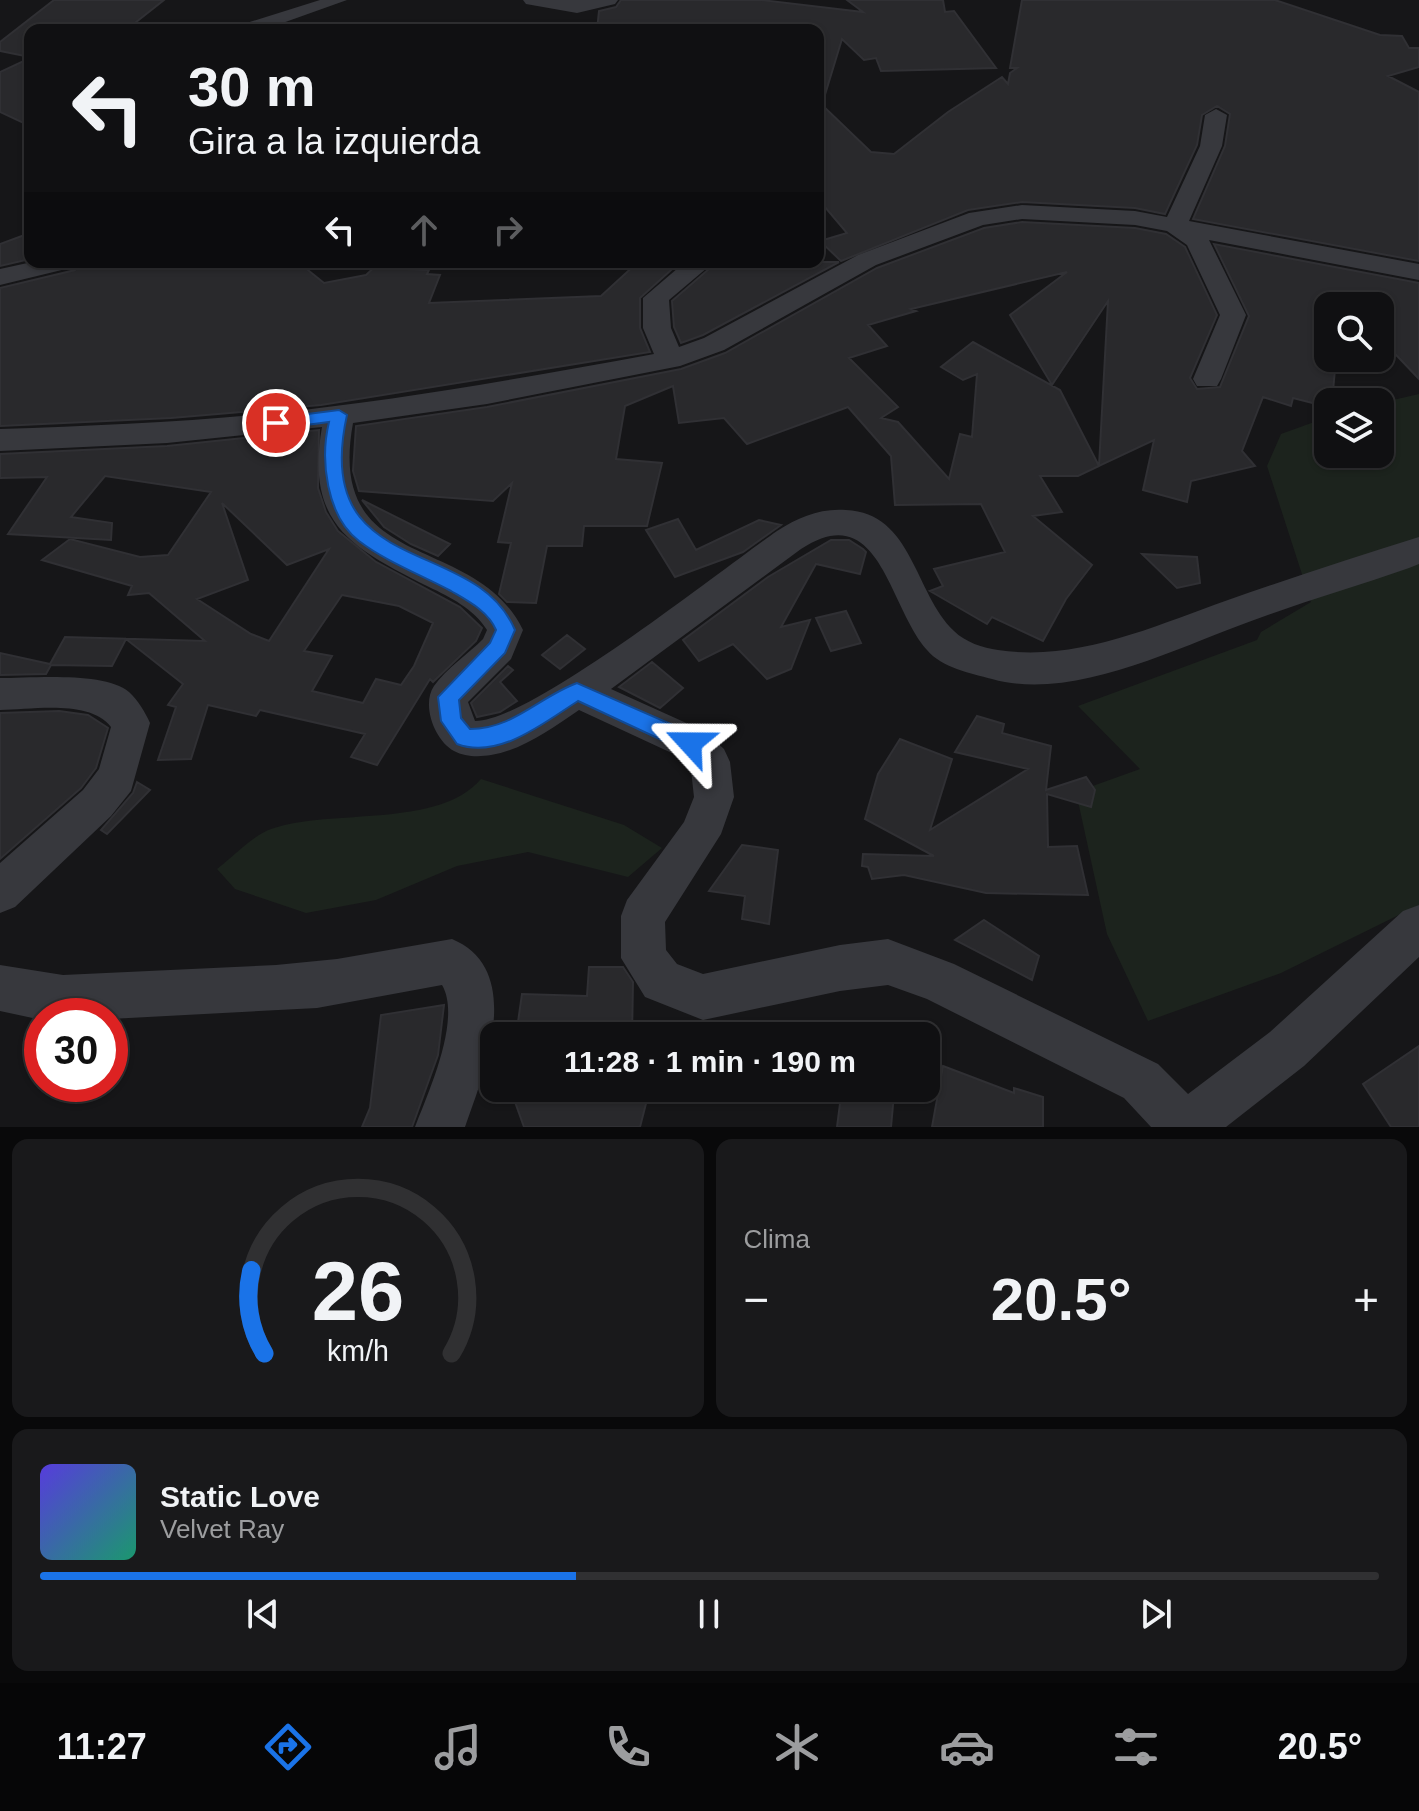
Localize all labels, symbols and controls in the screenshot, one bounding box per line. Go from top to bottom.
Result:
text: 30 m [188,55,316,118]
icon: left [56,56,160,160]
text: Gira a la izquierda [188,121,480,162]
icon: left [318,208,362,252]
icon: ahead [402,208,446,252]
icon: right [486,208,530,252]
map controls [1314,292,1394,468]
button: search [1314,292,1394,372]
button: layers [1314,388,1394,468]
pin [242,389,310,457]
icon: arrive [254,401,298,445]
position arrow [648,701,732,785]
speed limit sign: 30 [24,998,128,1102]
text: 11:28 · 1 min · 190 m [564,1045,856,1078]
text: Clima [744,1224,810,1254]
text: 26 [311,1245,404,1338]
text: 20.5° [991,1266,1132,1333]
text: − [744,1275,769,1324]
text: + [1353,1275,1379,1324]
text: km/h [327,1335,389,1367]
text: Static Love [160,1480,320,1513]
text: Velvet Ray [160,1514,284,1544]
icon: previous [241,1592,285,1636]
icon: pause [687,1592,731,1636]
icon: next [1134,1592,1178,1636]
icon: directions [260,1719,316,1775]
icon: music [430,1719,486,1775]
icon: phone [600,1719,656,1775]
icon: climate [769,1719,825,1775]
icon: car [939,1719,995,1775]
icon: filters [1108,1719,1164,1775]
text: 11:27 [57,1726,147,1767]
text: 20.5° [1278,1726,1362,1767]

